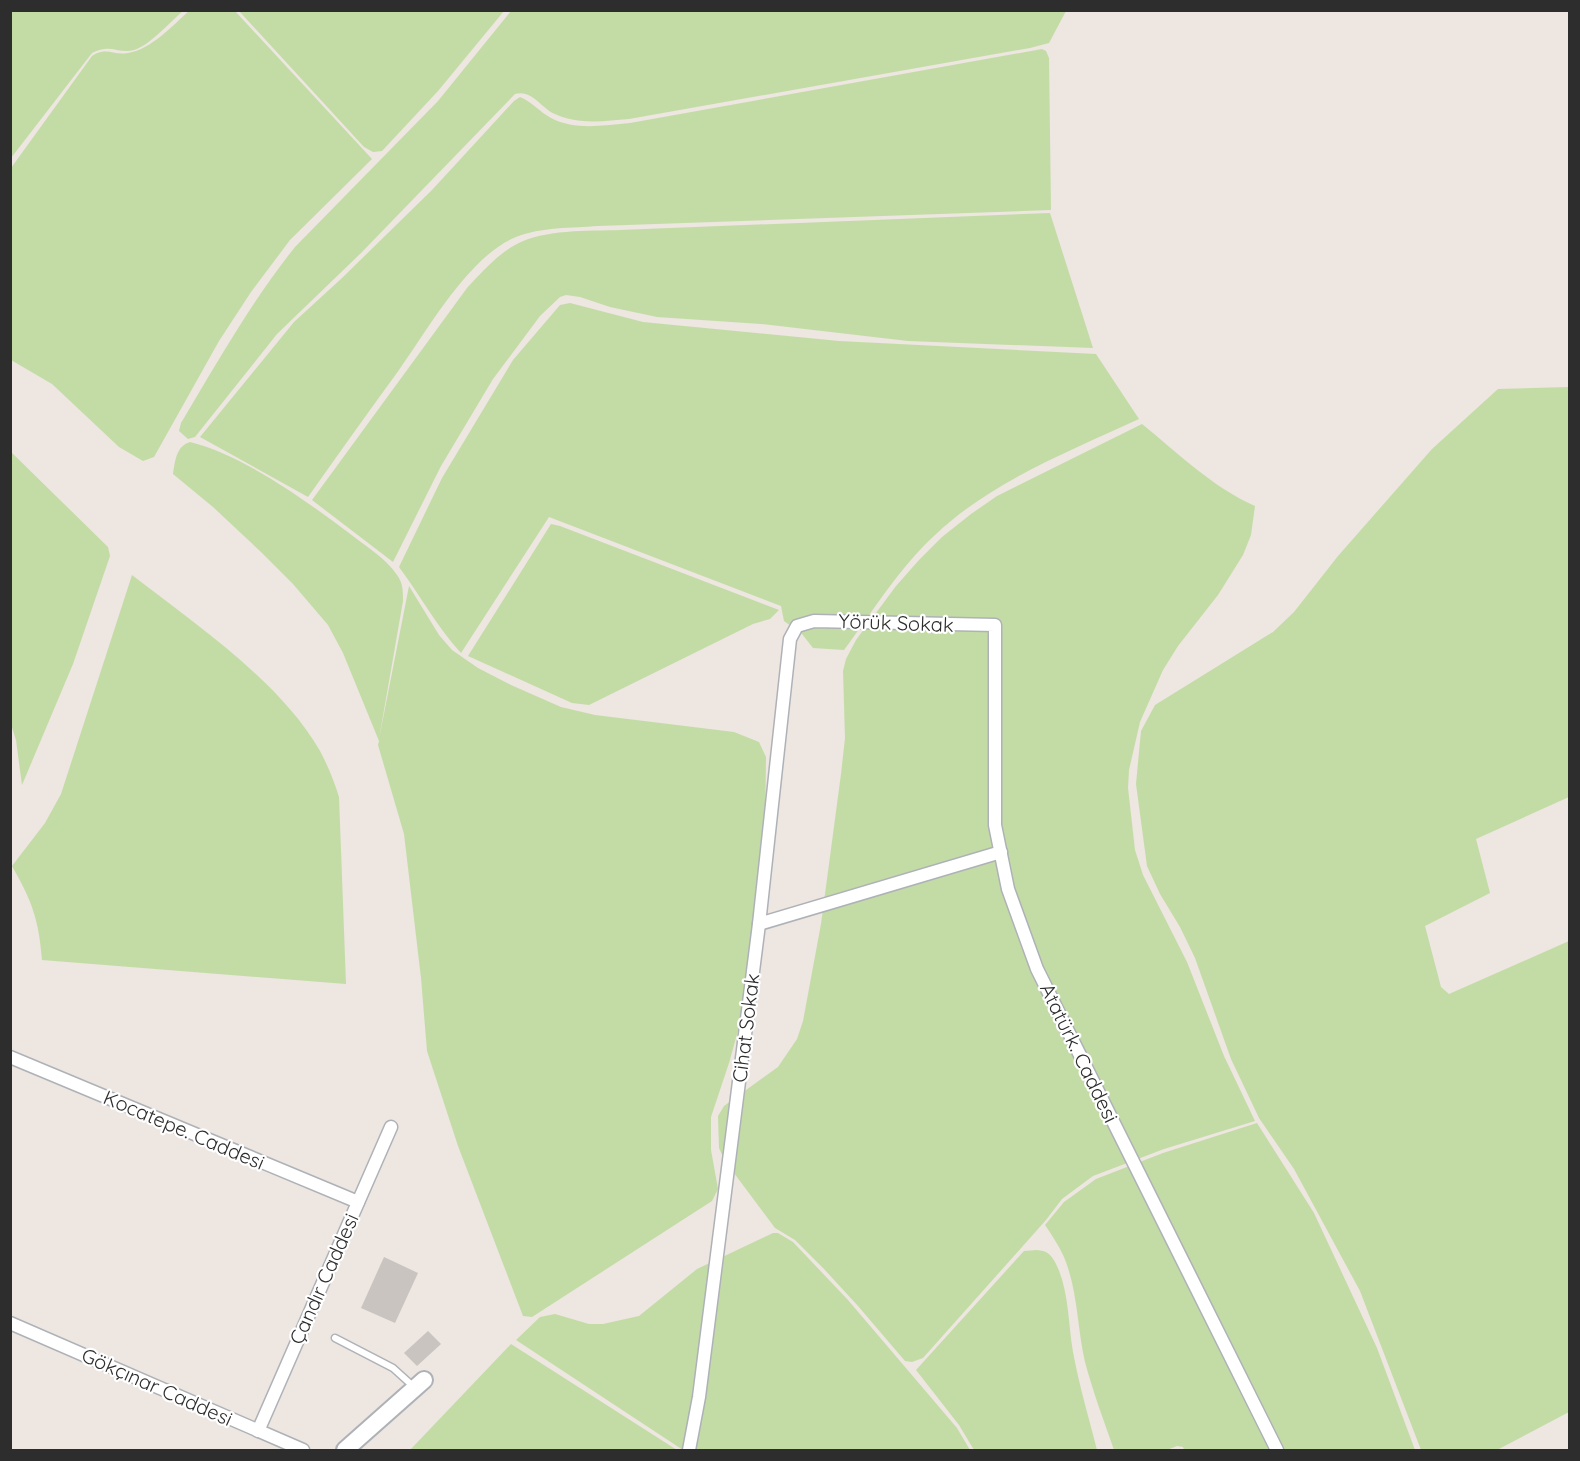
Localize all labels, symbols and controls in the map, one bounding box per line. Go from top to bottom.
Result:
street label: Yörük Sokak [838,608,954,637]
street label: Cihat Sokak [726,972,765,1084]
street label: Atatürk. Caddesi [1035,979,1124,1126]
street label: Kocatepe. Caddesi [100,1084,268,1175]
street label: Çandır Caddesi [284,1209,364,1348]
street label: Gökçınar Caddesi [78,1342,237,1431]

